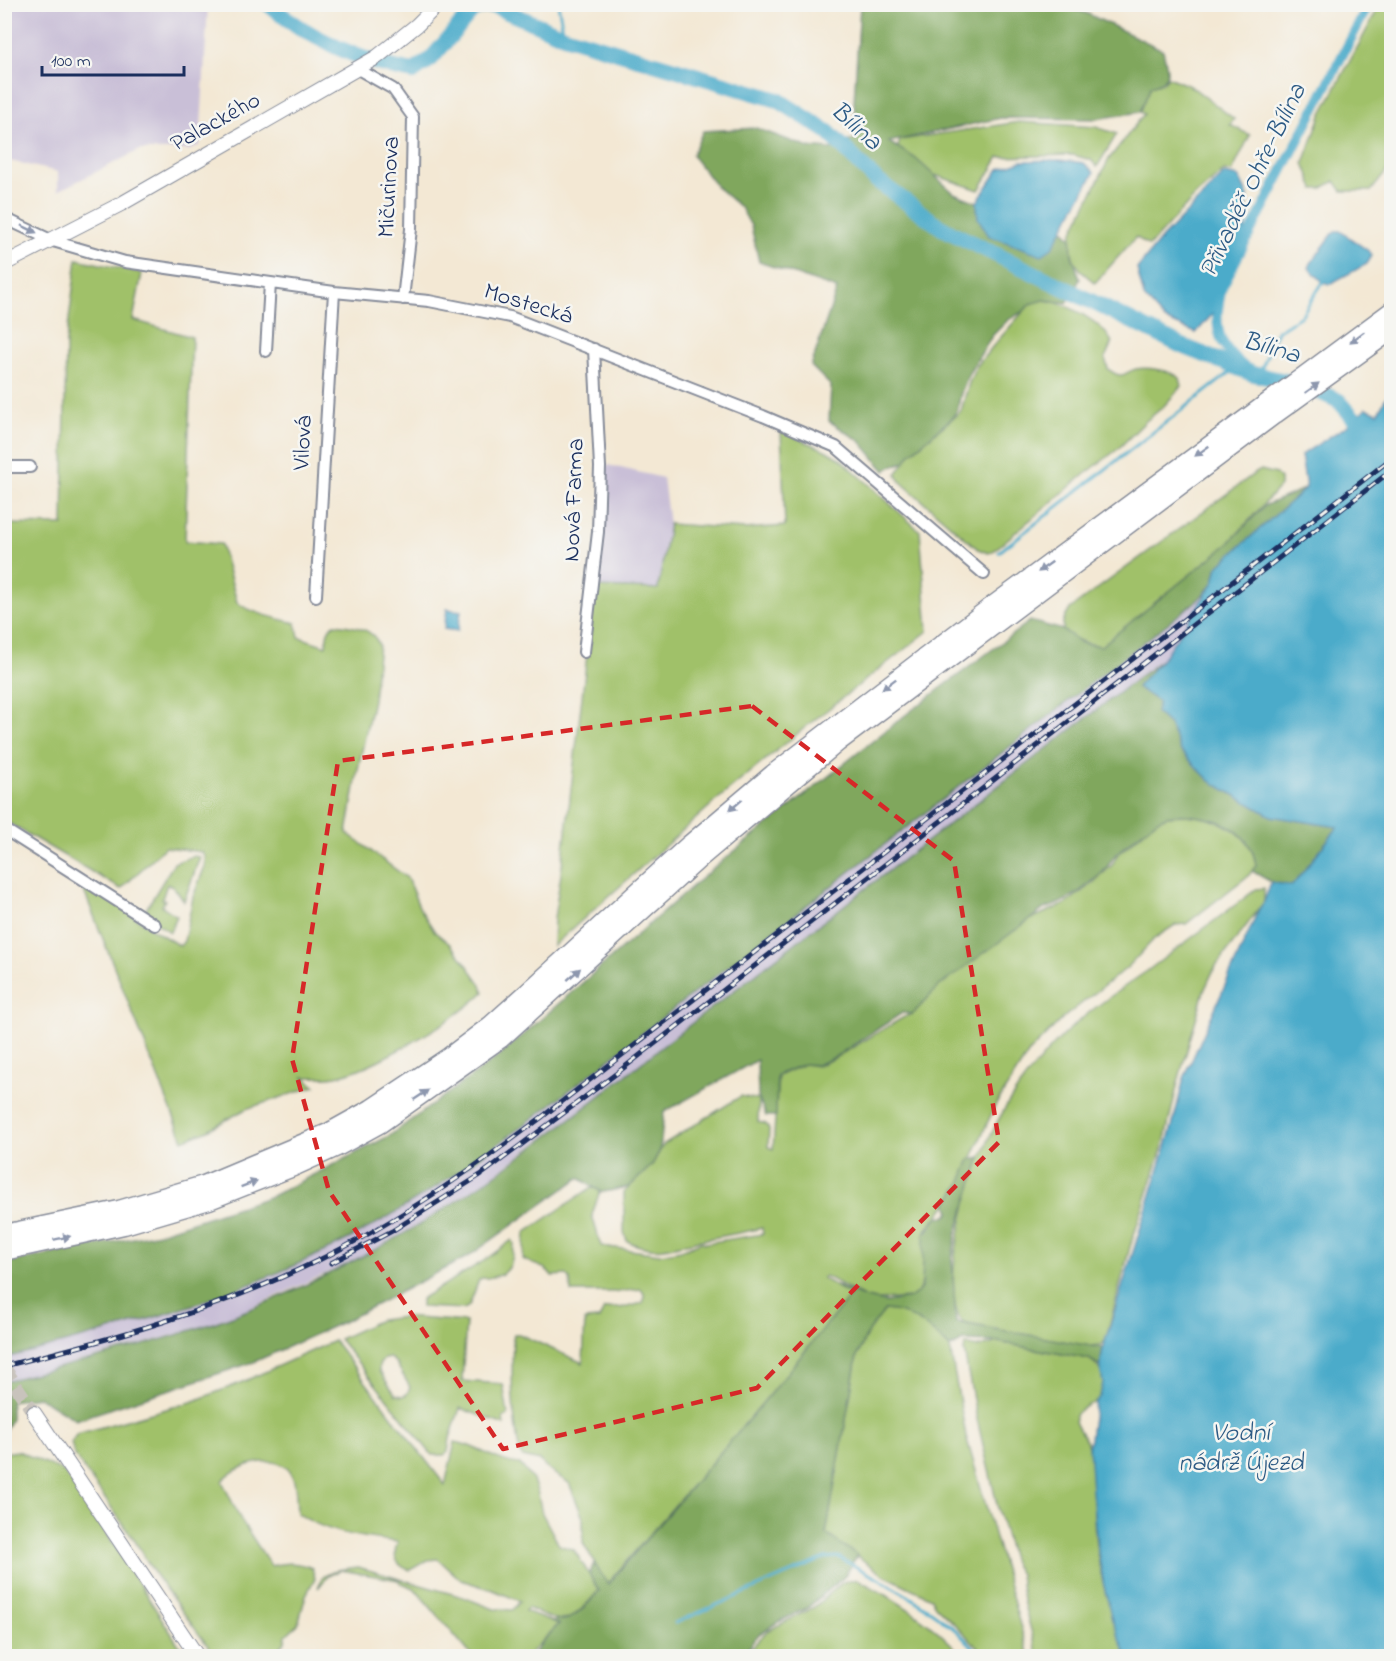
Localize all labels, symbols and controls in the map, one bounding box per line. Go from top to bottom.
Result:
scale bar [42,39,184,77]
text: 100 m [51,49,91,75]
water label: Přivaděč Ohře-Bílina [1191,77,1318,284]
street label: Palackého [165,84,267,162]
water label: Bílina [821,93,890,161]
street label: Mičurinova [370,135,410,239]
one-way arrow [20,224,37,234]
street label: Mostecká [479,275,577,335]
water label: Bílina [1238,323,1305,376]
one-way arrow [1350,330,1365,342]
one-way arrow [1304,382,1320,394]
street label: Vilová [285,415,323,472]
street label: Nová Farma [555,438,595,562]
one-way arrow [1194,445,1210,457]
one-way arrow [1037,560,1052,572]
one-way arrow [881,677,897,690]
one-way arrow [729,798,744,811]
one-way arrow [566,967,581,981]
one-way arrow [413,1089,429,1101]
one-way arrow [240,1179,258,1189]
one-way arrow [52,1233,71,1243]
water label: Vodní nádrž Újezd [1179,1415,1305,1483]

